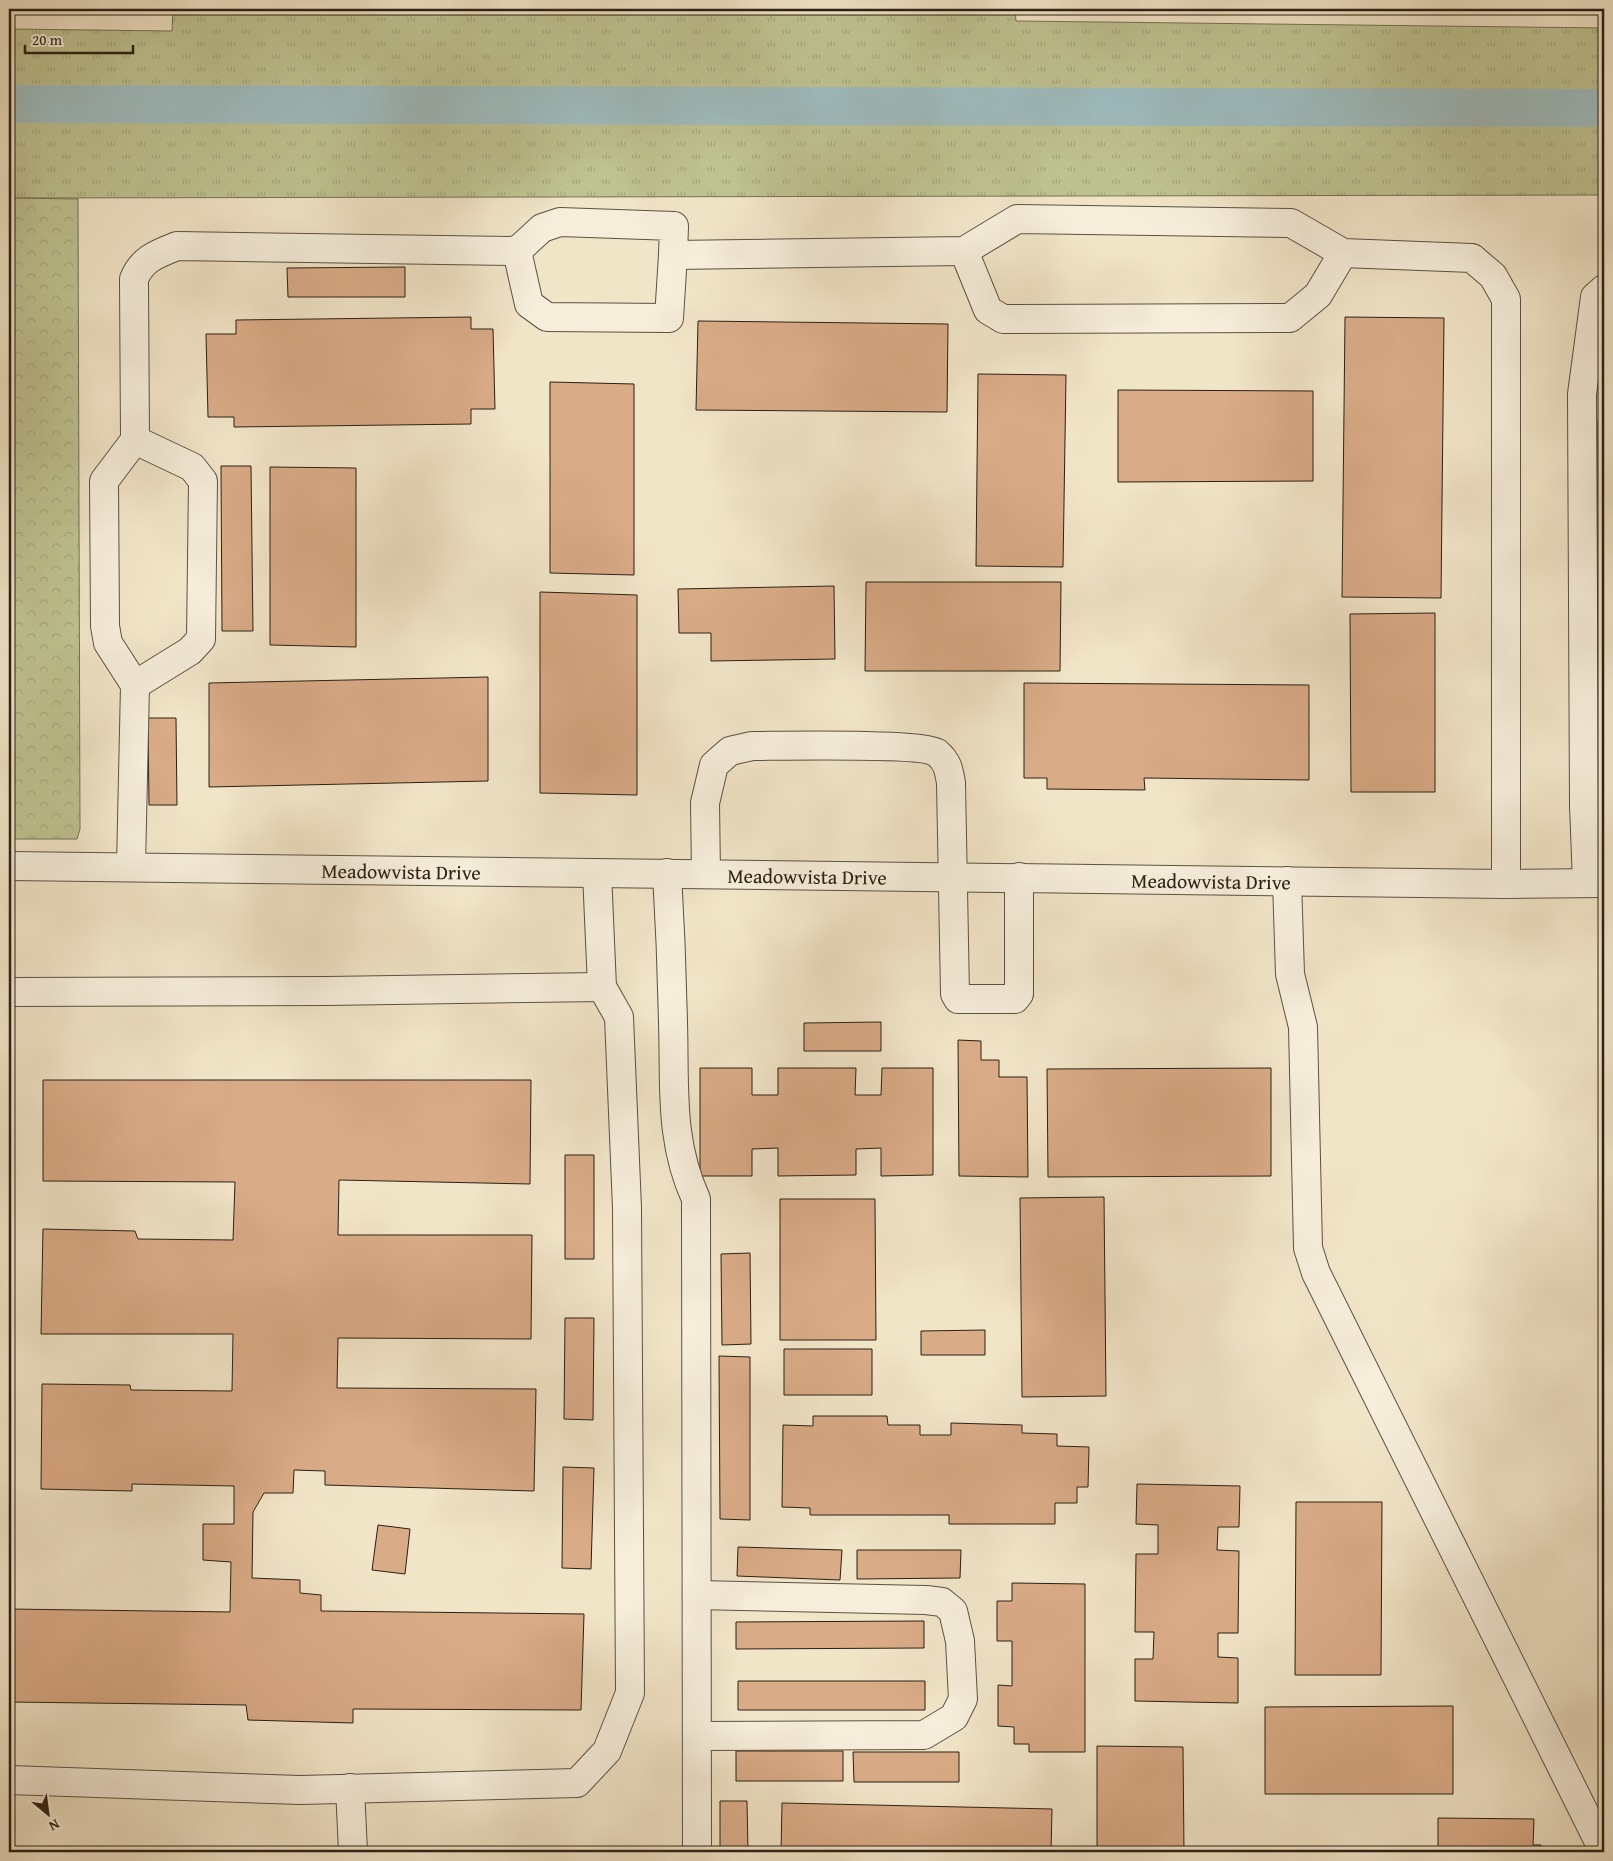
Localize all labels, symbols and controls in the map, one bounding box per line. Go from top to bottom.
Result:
scale bar [25,22,132,54]
text: 20 m [32,29,63,50]
street label: Meadowvista Drive [321,855,481,886]
street label: Meadowvista Drive [727,860,887,891]
street label: Meadowvista Drive [1131,865,1291,896]
north arrow [22,1788,72,1838]
text: N [45,1814,63,1837]

